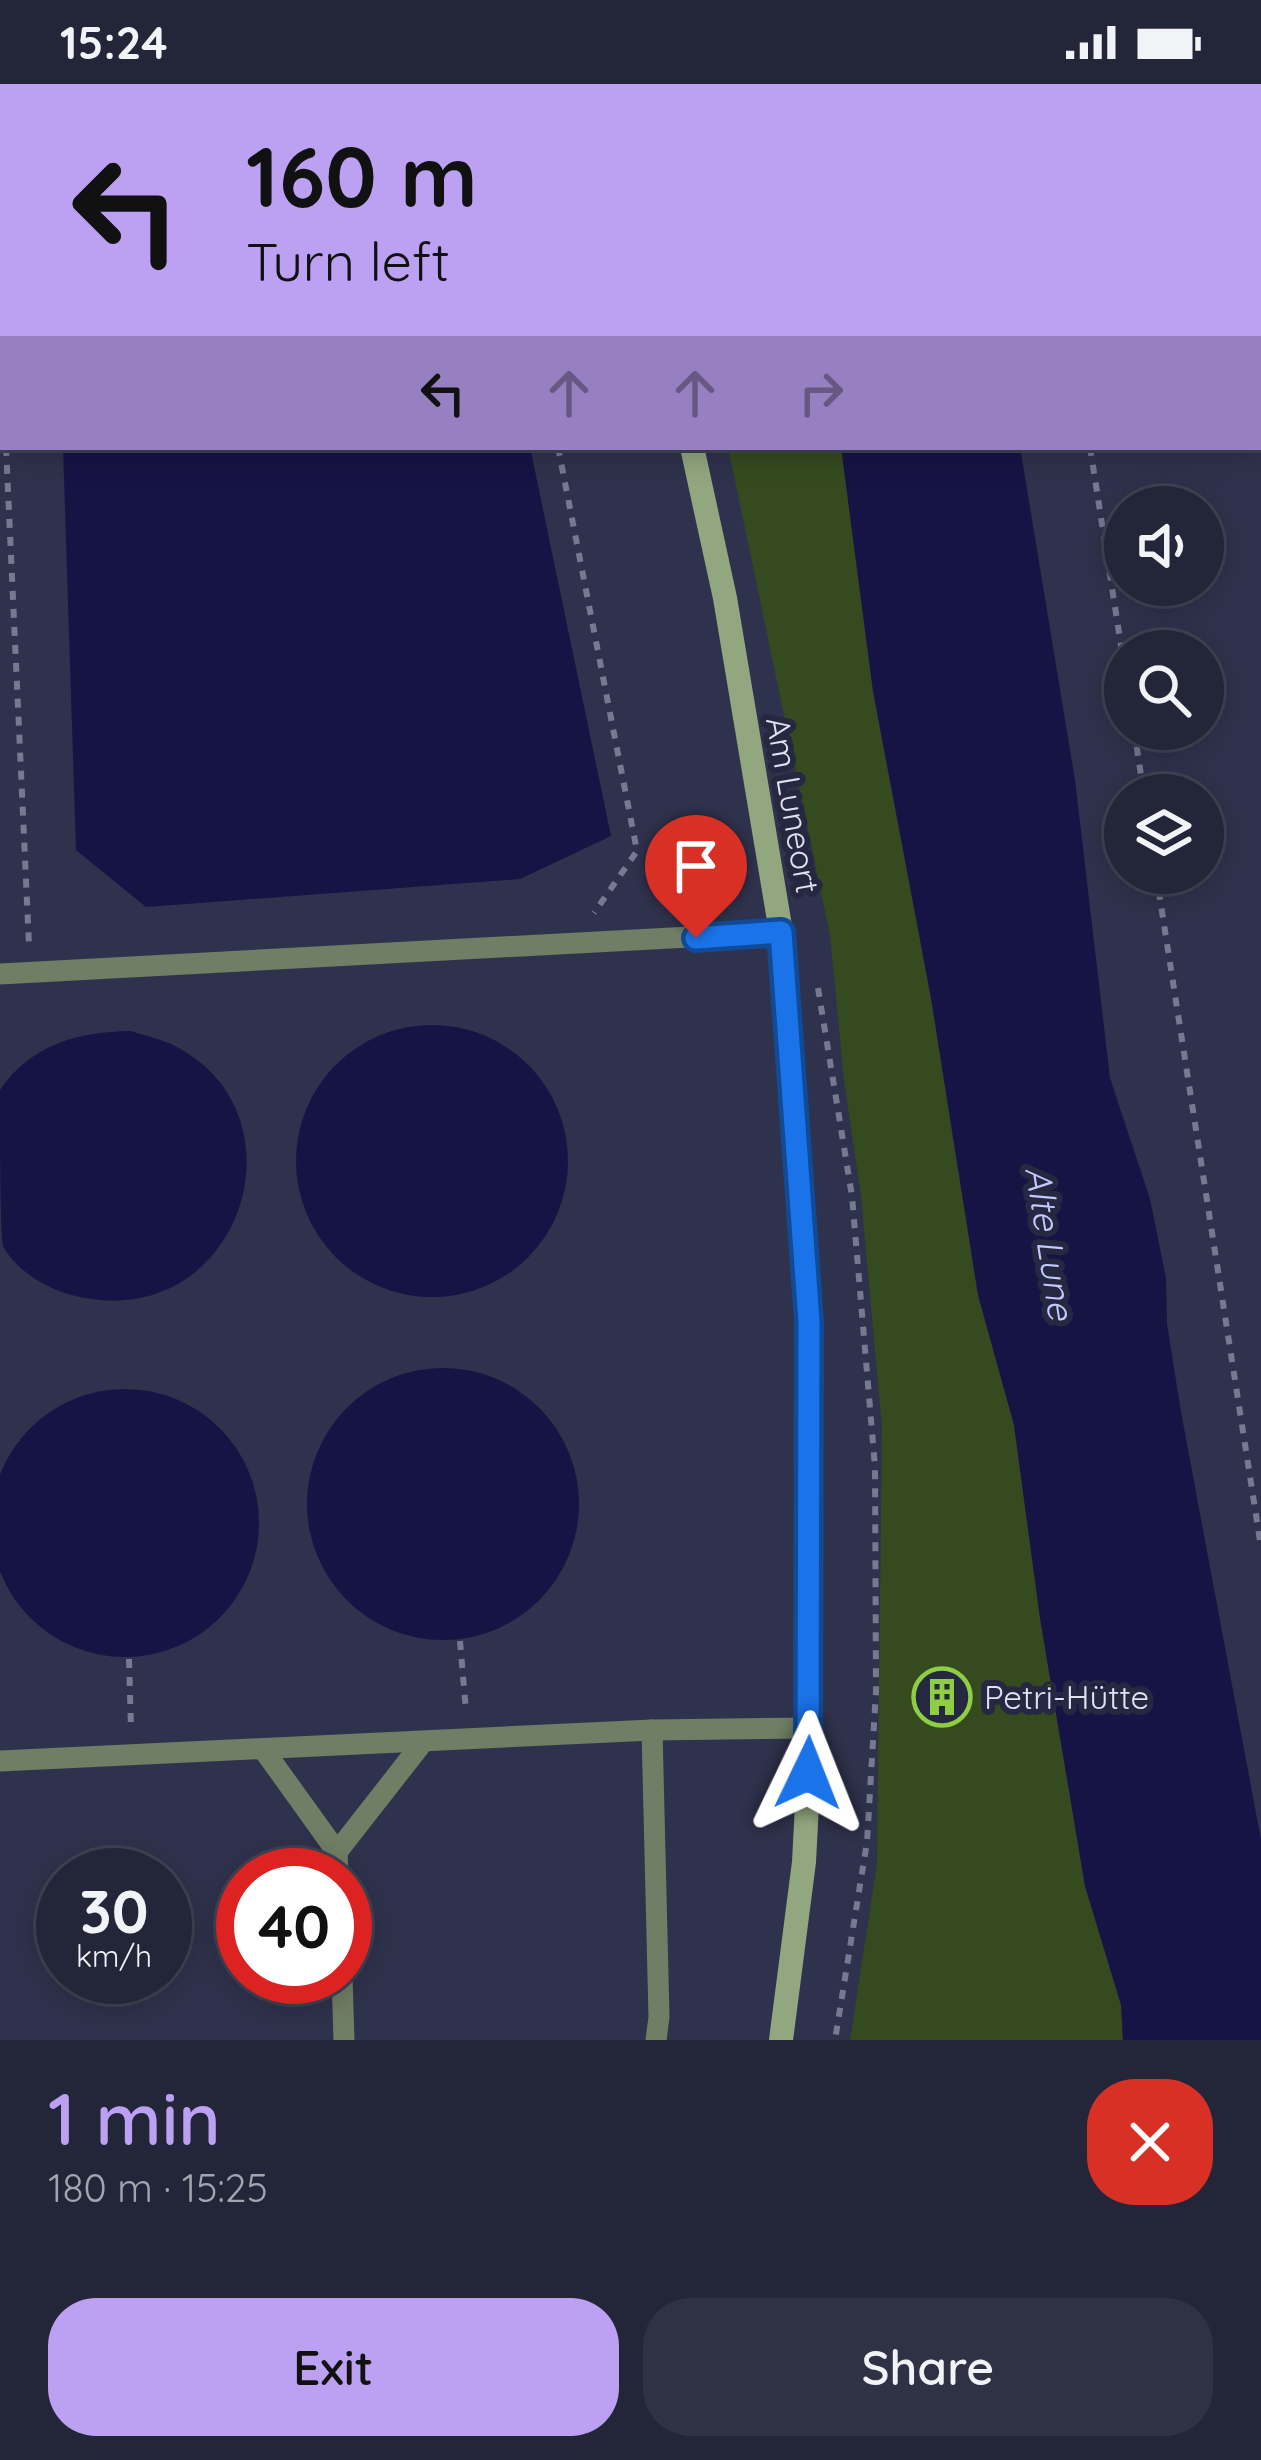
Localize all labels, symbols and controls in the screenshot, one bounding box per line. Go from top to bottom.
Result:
text: 15:24 [60,14,168,70]
text: 160 m [246,123,478,228]
icon: left [48,132,204,288]
text: Turn left [246,227,450,295]
icon: left [410,360,476,426]
icon: ahead [536,360,602,426]
icon: ahead [662,360,728,426]
icon: right [788,360,854,426]
map controls [1104,486,1224,894]
button: sound [1104,486,1224,606]
button: search [1104,630,1224,750]
street label: Am Luneort [758,714,829,896]
button: layers [1104,774,1224,894]
pin [645,815,747,938]
icon: arrive [663,833,729,899]
water label: Alte Lune [1016,1163,1085,1324]
building icon: Petri-Hütte [911,1666,973,1728]
place label: Petri-Hütte [984,1676,1149,1717]
position arrow [745,1710,871,1836]
speed limit sign: 40 [216,1848,372,2004]
text: 30 [79,1873,149,1948]
text: km/h [76,1937,152,1975]
text: 1 min [48,2073,221,2163]
button: close [1087,2079,1213,2205]
text: 180 m · 15:25 [48,2163,268,2212]
button: Exit [48,2298,619,2436]
button: Share [643,2298,1213,2436]

